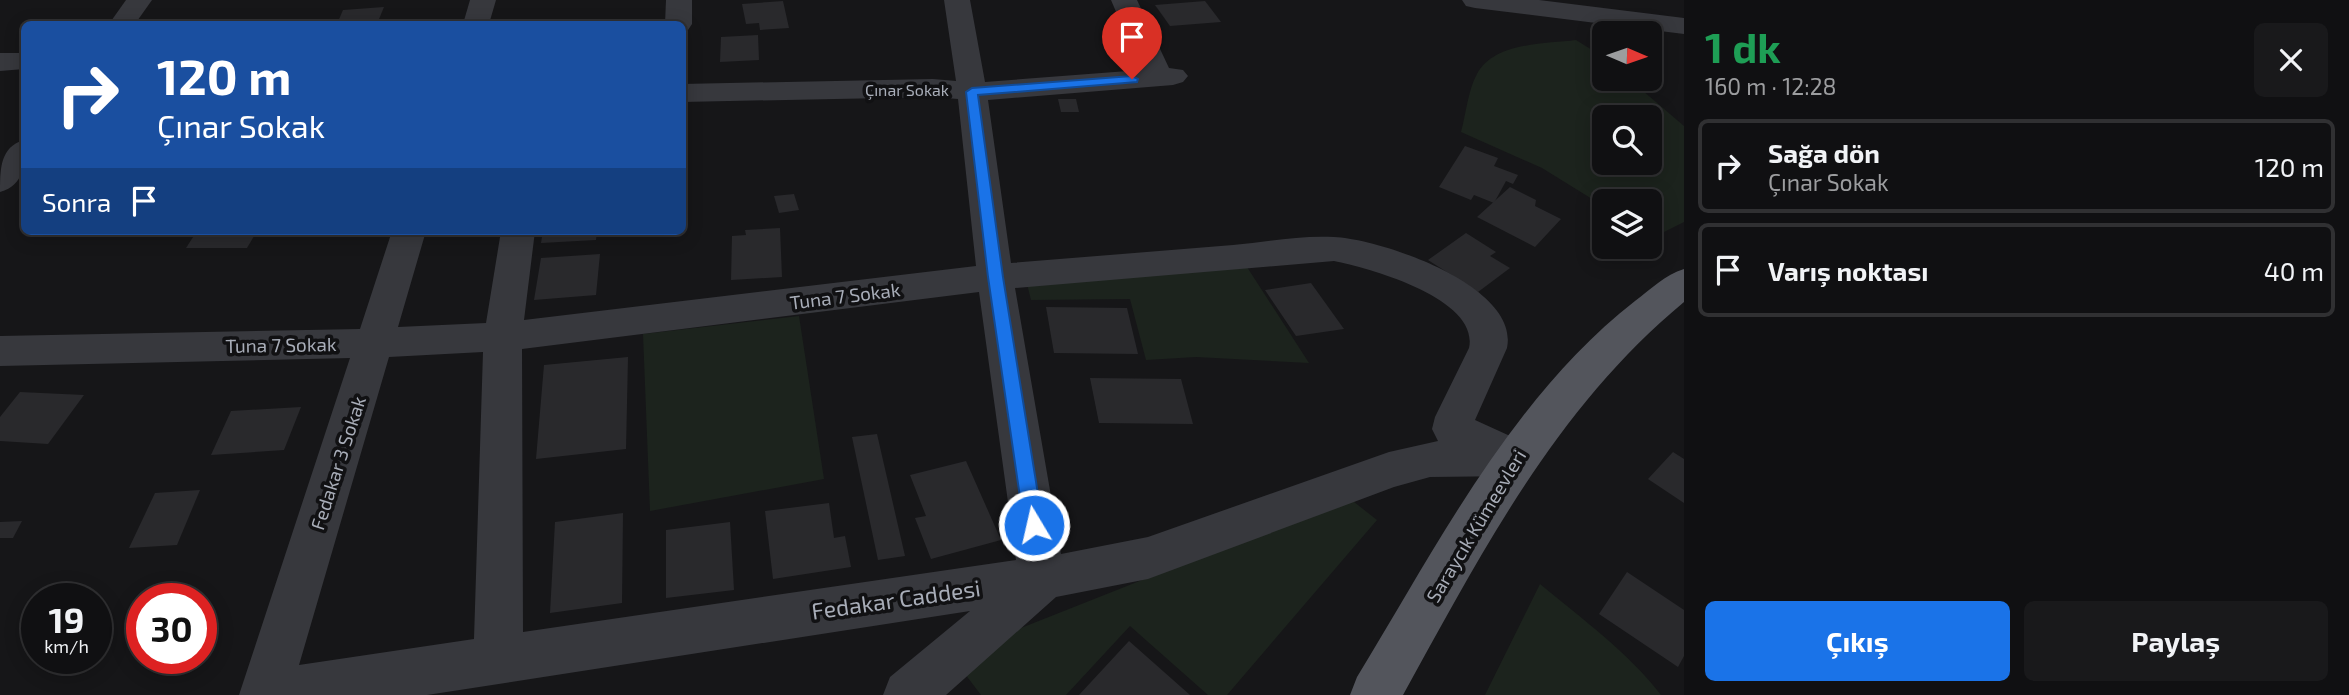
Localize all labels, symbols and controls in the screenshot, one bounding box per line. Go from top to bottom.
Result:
pin [1102,7,1162,79]
icon: arrive [1113,18,1151,56]
north arrow [1592,21,1662,91]
map controls [1592,21,1662,259]
text: 1 dk [1705,21,1781,71]
button: close [2254,23,2328,97]
text: 120 m [157,46,291,105]
icon: right [42,49,133,140]
text: 160 m · 12:28 [1705,72,1837,100]
street label: Çınar Sokak [865,80,949,100]
button: search [1592,105,1662,175]
text: Çınar Sokak [157,106,325,144]
text: Sağa dön [1768,137,1880,168]
icon: right [1709,147,1747,185]
text: 120 m [2255,151,2324,182]
text: Çınar Sokak [1768,168,1889,196]
icon: arrive [125,182,163,220]
text: Sonra [42,186,111,217]
button: layers [1592,189,1662,259]
icon: arrive [1709,251,1747,289]
text: Varış noktası [1768,255,1928,286]
text: 40 m [2264,255,2324,286]
street label: Tuna 7 Sokak [788,277,902,314]
street label: Tuna 7 Sokak [225,332,337,357]
street label: Fedakar 3 Sokak [305,393,370,533]
street label: Saraycık Kümeevleri [1421,445,1530,606]
position arrow [997,488,1071,562]
street label: Fedakar Caddesi [810,573,982,625]
speed limit sign: 30 [126,583,217,674]
text: 19 [49,598,84,640]
button: Çıkış [1705,601,2010,681]
button: Paylaş [2024,601,2328,681]
text: km/h [44,635,89,657]

